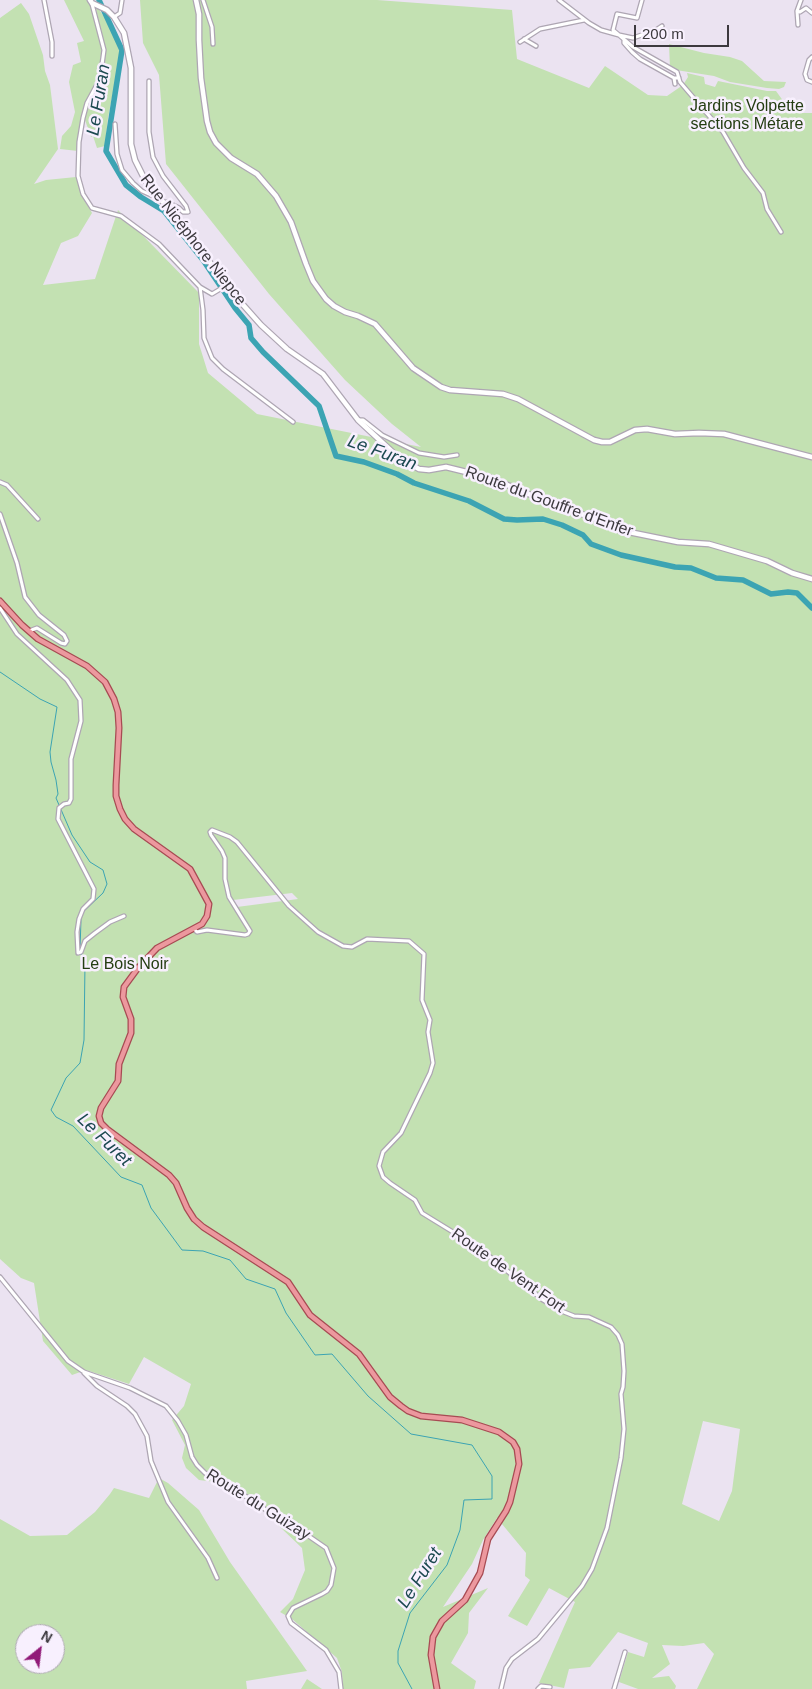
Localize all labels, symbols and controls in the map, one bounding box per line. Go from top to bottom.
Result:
scale bar [637,15,732,47]
text: 200 m [642,25,684,42]
water label: Le Furan [83,63,115,137]
park label: Jardins Volpette sections Métare [690,97,804,135]
street label: Rue Nicéphore Niepce [136,171,250,309]
water label: Le Furan [344,431,420,475]
street label: Route du Gouffre d'Enfer [463,463,635,541]
park label: Le Bois Noir [81,955,169,975]
water label: Le Furet [72,1109,136,1171]
street label: Route de Vent Fort [447,1225,569,1317]
street label: Route du Guizay [202,1465,314,1545]
water label: Le Furet [393,1544,447,1612]
north arrow [15,1624,65,1674]
text: N [38,1627,55,1646]

